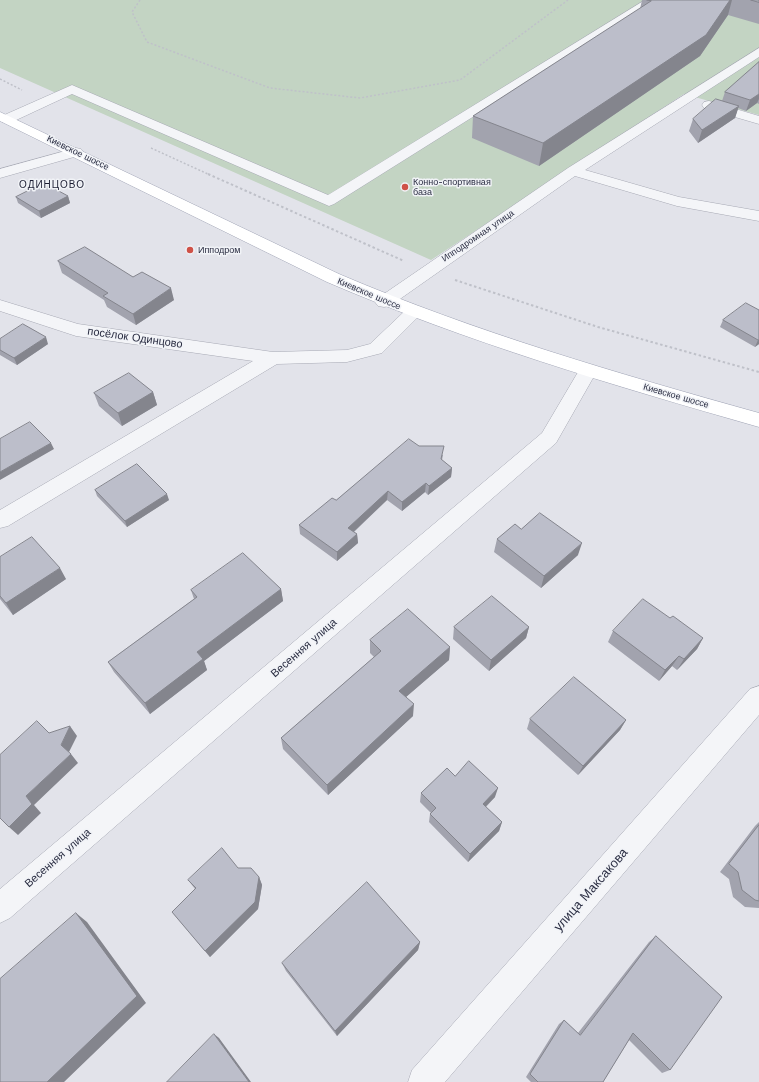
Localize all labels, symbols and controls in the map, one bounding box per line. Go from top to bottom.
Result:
street label: Киевское шоссе [45,133,111,173]
place label: Конно-спортивная база [413,177,491,198]
district label: ОДИНЦОВО [19,179,85,191]
marker: Конно-спортивная база [400,182,410,192]
street label: Ипподромная улица [440,208,516,264]
marker: Ипподром [185,245,195,255]
place label: Ипподром [198,245,240,255]
street label: Киевское шоссе [336,276,402,312]
street label: посёлок Одинцово [87,325,183,351]
street label: Киевское шоссе [642,381,710,411]
street label: Весенняя улица [268,616,340,680]
street label: Весенняя улица [22,826,94,890]
street label: улица Максакова [551,845,631,935]

